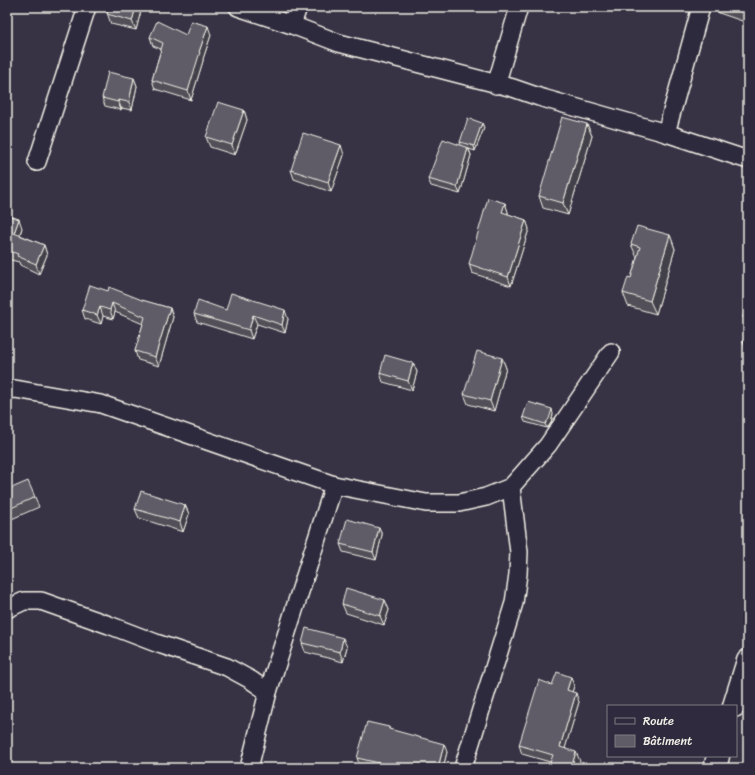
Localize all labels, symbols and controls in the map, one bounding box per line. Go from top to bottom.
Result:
legend [607,705,737,757]
text: Route [643,710,674,732]
text: Bâtiment [643,730,692,752]

